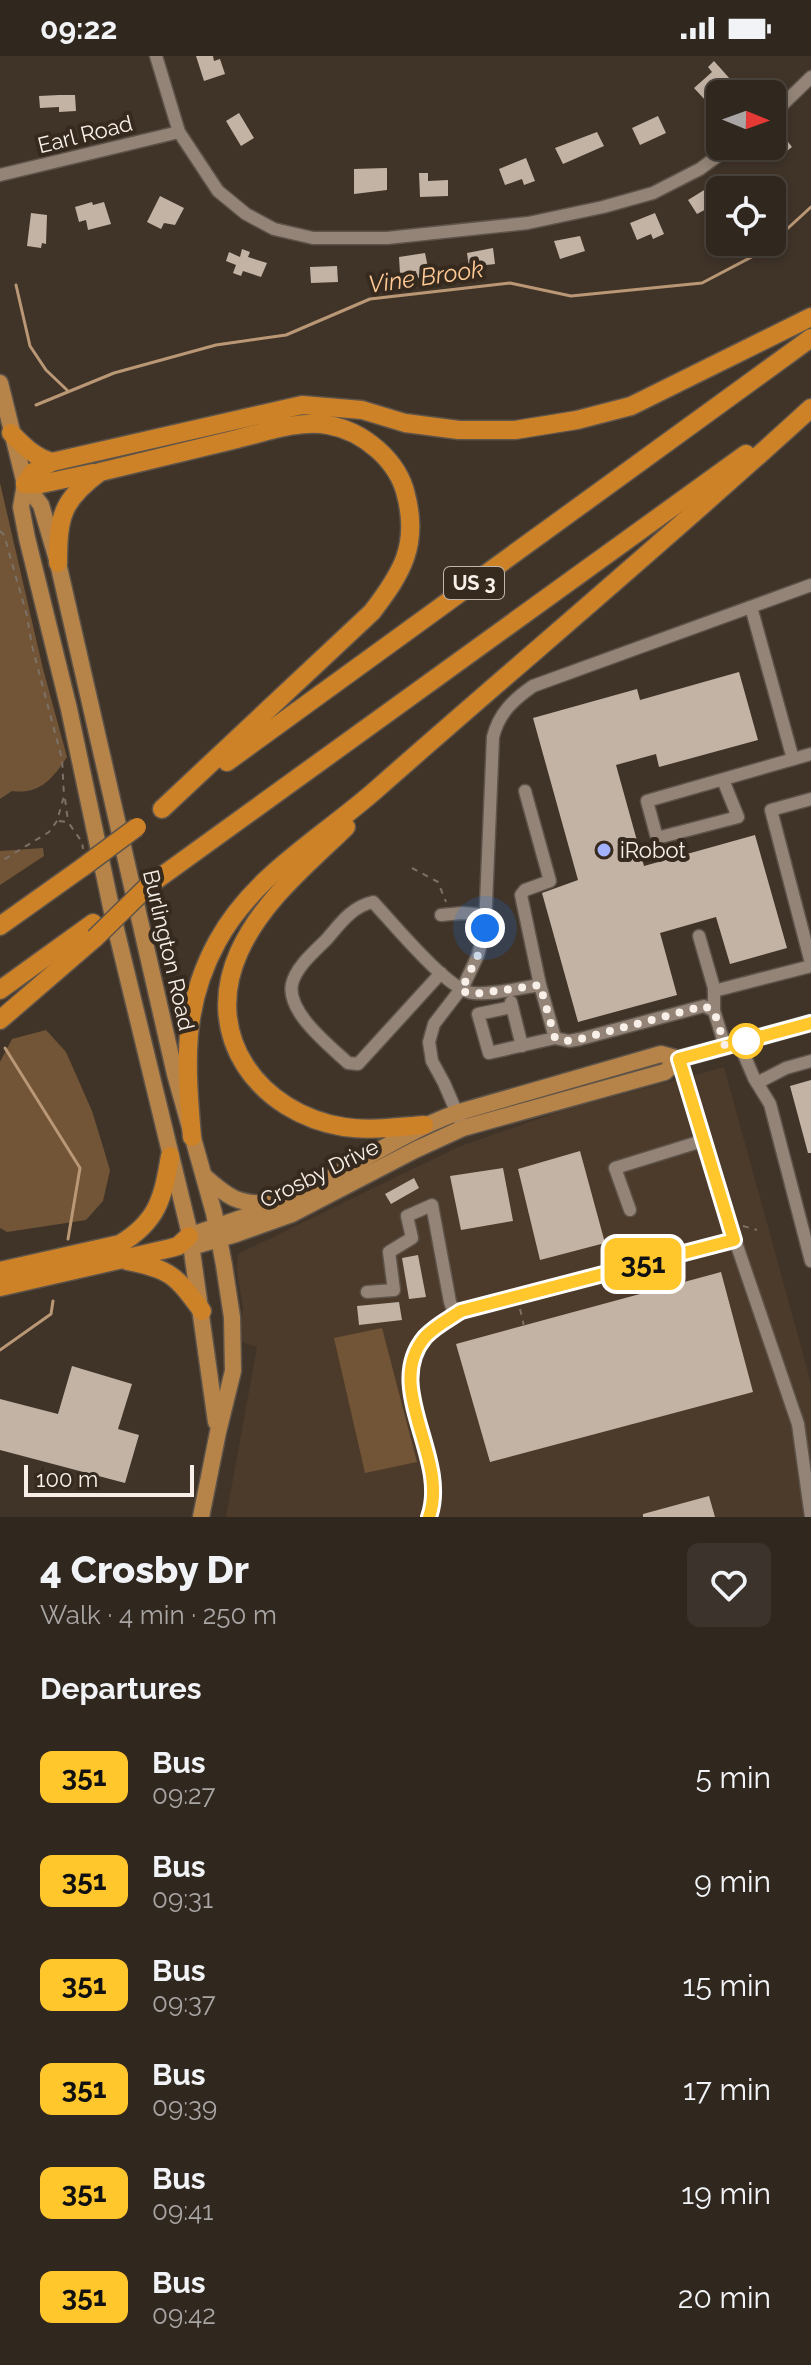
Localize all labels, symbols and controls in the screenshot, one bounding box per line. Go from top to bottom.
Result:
text: 09:22 [40,11,117,46]
north arrow [706,80,786,160]
map controls [706,80,786,256]
street label: Earl Road [35,110,135,158]
button: locate [706,176,786,256]
water label: Vine Brook [366,254,486,299]
road number: US 3 [444,567,504,599]
place label: iRobot [620,837,686,863]
marker: iRobot [595,841,613,859]
street label: Burlington Road [138,867,200,1033]
your location [465,908,505,948]
unlabelled marker [729,1024,763,1058]
street label: Crosby Drive [255,1133,383,1213]
line badge: 351 [597,1238,689,1290]
text: 351 [621,1247,665,1280]
scale bar [24,1461,194,1497]
text: 100 m [36,1466,98,1492]
button: heart [687,1543,771,1627]
text: 4 Crosby Dr [40,1547,249,1592]
text: Walk · 4 min · 250 m [40,1600,277,1630]
text: Departures [40,1671,202,1706]
text: Bus [152,1745,206,1780]
text: 351 [62,1760,106,1793]
text: 5 min [695,1760,771,1795]
text: 09:27 [152,1780,216,1810]
text: Bus [152,1849,206,1884]
text: 351 [62,1864,106,1897]
text: 9 min [694,1864,771,1899]
text: 09:31 [152,1884,213,1914]
text: Bus [152,1953,206,1988]
text: 351 [62,1968,106,2001]
text: 15 min [683,1968,771,2003]
text: 09:37 [152,1988,216,2018]
text: Bus [152,2057,206,2092]
text: 351 [62,2072,106,2105]
text: 17 min [683,2072,771,2107]
text: 09:39 [152,2092,217,2122]
text: Bus [152,2161,206,2196]
text: 351 [62,2176,106,2209]
text: 19 min [681,2176,771,2211]
text: 09:41 [152,2196,213,2226]
text: Bus [152,2265,206,2300]
text: 351 [62,2280,106,2313]
text: 20 min [678,2280,771,2315]
text: 09:42 [152,2300,216,2330]

